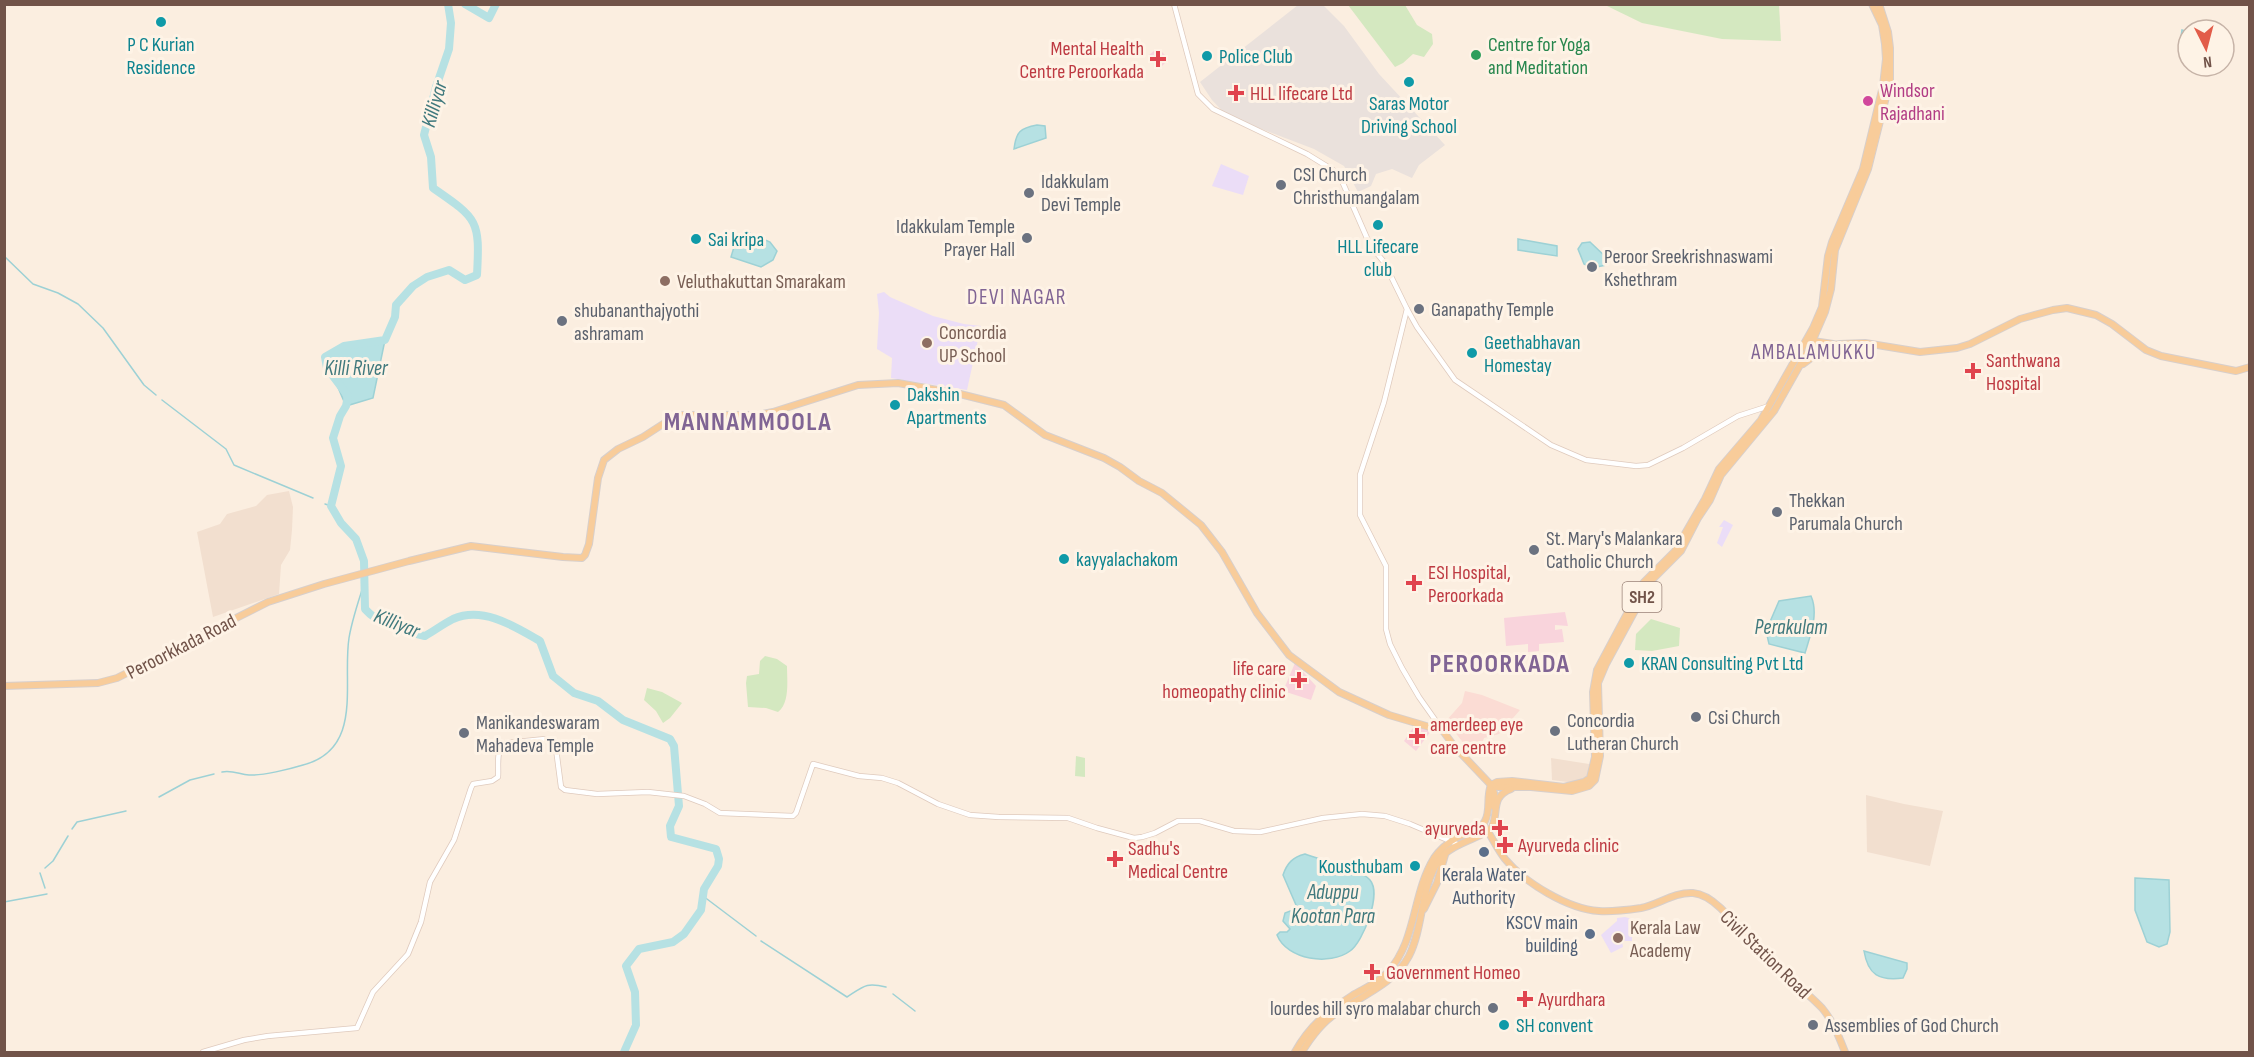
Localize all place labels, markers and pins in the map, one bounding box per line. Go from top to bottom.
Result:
marker: P C Kurian Residence [154,15,168,29]
place label: P C Kurian Residence [127,33,195,80]
place label: Centre for Yoga and Meditation [1488,33,1591,80]
place label: Mental Health Centre Peroorkada [1019,37,1144,84]
place label: Police Club [1219,45,1293,69]
marker: Centre for Yoga and Meditation [1469,48,1483,62]
marker: Police Club [1200,49,1214,63]
marker: Mental Health Centre Peroorkada [1149,50,1167,68]
marker: Saras Motor Driving School [1402,75,1416,89]
place label: Windsor Rajadhani [1880,79,1945,126]
place label: HLL lifecare Ltd [1250,82,1353,106]
marker: HLL lifecare Ltd [1227,84,1245,102]
place label: Saras Motor Driving School [1361,92,1457,139]
marker: Windsor Rajadhani [1861,94,1875,108]
place label: CSI Church Christhumangalam [1293,163,1420,210]
place label: Idakkulam Devi Temple [1041,170,1121,217]
marker: CSI Church Christhumangalam [1274,178,1288,192]
marker: Idakkulam Devi Temple [1022,186,1036,200]
place label: Idakkulam Temple Prayer Hall [896,215,1015,262]
marker: HLL Lifecare club [1371,218,1385,232]
place label: Sai kripa [708,228,764,252]
marker: Idakkulam Temple Prayer Hall [1020,231,1034,245]
marker: Sai kripa [689,232,703,246]
place label: HLL Lifecare club [1337,235,1419,282]
place label: Peroor Sreekrishnaswami Kshethram [1604,245,1773,292]
marker: Peroor Sreekrishnaswami Kshethram [1585,260,1599,274]
place label: Veluthakuttan Smarakam [677,270,846,294]
marker: Veluthakuttan Smarakam [658,274,672,288]
place label: Ganapathy Temple [1431,298,1554,322]
place label: shubananthajyothi ashramam [574,299,699,346]
marker: Ganapathy Temple [1412,302,1426,316]
marker: shubananthajyothi ashramam [555,314,569,328]
place label: Concordia UP School [939,321,1007,368]
place label: Geethabhavan Homestay [1484,331,1581,378]
marker: Concordia UP School [920,336,934,350]
marker: Geethabhavan Homestay [1465,346,1479,360]
place label: Santhwana Hospital [1986,349,2061,396]
marker: Santhwana Hospital [1964,362,1982,380]
place label: Dakshin Apartments [906,383,987,430]
marker: Dakshin Apartments [888,398,902,412]
place label: Thekkan Parumala Church [1789,489,1903,536]
marker: Thekkan Parumala Church [1770,505,1784,519]
place label: St. Mary's Malankara Catholic Church [1546,527,1683,574]
marker: St. Mary's Malankara Catholic Church [1527,543,1541,557]
place label: kayyalachakom [1076,548,1178,572]
marker: kayyalachakom [1057,552,1071,566]
place label: ESI Hospital, Peroorkada [1428,561,1511,608]
marker: ESI Hospital, Peroorkada [1405,574,1423,592]
place label: KRAN Consulting Pvt Ltd [1641,652,1803,676]
marker: KRAN Consulting Pvt Ltd [1622,656,1636,670]
place label: life care homeopathy clinic [1162,657,1286,704]
marker: life care homeopathy clinic [1290,671,1308,689]
place label: Csi Church [1708,706,1780,730]
place label: Concordia Lutheran Church [1567,709,1679,756]
marker: Csi Church [1689,710,1703,724]
place label: Manikandeswaram Mahadeva Temple [476,711,600,758]
place label: amerdeep eye care centre [1430,713,1523,760]
marker: Concordia Lutheran Church [1548,724,1562,738]
marker: Manikandeswaram Mahadeva Temple [457,726,471,740]
marker: amerdeep eye care centre [1408,727,1426,745]
place label: ayurveda [1425,817,1486,841]
marker: ayurveda [1491,819,1509,837]
place label: Ayurveda clinic [1517,834,1619,858]
marker: Ayurveda clinic [1496,836,1514,854]
place label: Sadhu's Medical Centre [1128,837,1228,884]
marker: Kerala Water Authority [1477,845,1491,859]
marker: Sadhu's Medical Centre [1106,850,1124,868]
place label: Kousthubam [1319,855,1403,879]
marker: Kousthubam [1408,859,1422,873]
place label: Kerala Water Authority [1442,863,1526,910]
place label: KSCV main building [1506,911,1578,958]
place label: Kerala Law Academy [1629,916,1701,963]
marker: KSCV main building [1583,927,1597,941]
marker: Kerala Law Academy [1611,931,1625,945]
place label: Government Homeo [1386,961,1521,985]
marker: Government Homeo [1363,963,1381,981]
place label: Ayurdhara [1537,988,1606,1012]
marker: Ayurdhara [1516,990,1534,1008]
place label: lourdes hill syro malabar church [1270,997,1481,1021]
marker: lourdes hill syro malabar church [1486,1001,1500,1015]
place label: SH convent [1516,1014,1593,1038]
place label: Assemblies of God Church [1824,1014,1999,1038]
marker: SH convent [1497,1018,1511,1032]
marker: Assemblies of God Church [1806,1018,1820,1032]

